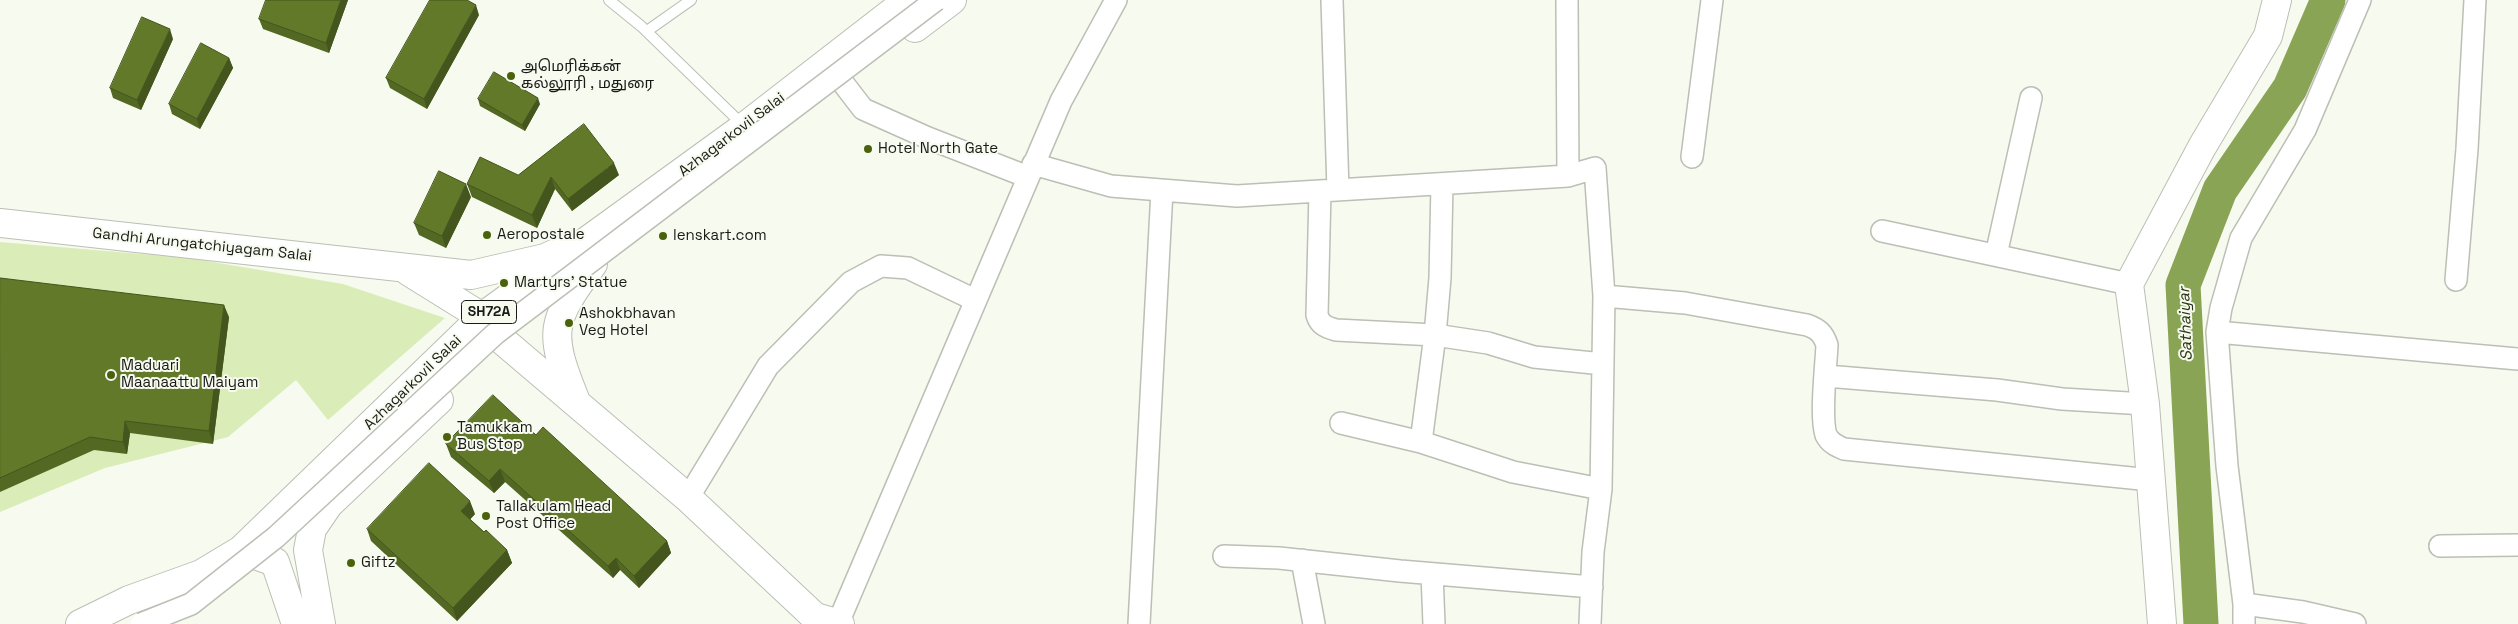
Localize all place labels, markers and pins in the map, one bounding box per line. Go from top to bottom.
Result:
place label: அமெரிக்கன் கல்லூரி , மதுரை [521,58,654,93]
marker: அமெரிக்கன் கல்லூரி , மதுரை [505,70,517,82]
place label: Hotel North Gate [878,140,998,158]
marker: Hotel North Gate [862,143,874,155]
place label: Aeropostale [497,226,585,244]
place label: lenskart.com [673,227,767,245]
marker: Aeropostale [481,229,493,241]
marker: lenskart.com [657,230,669,242]
place label: Martyrs' Statue [514,274,627,292]
marker: Martyrs' Statue [498,277,510,289]
place label: Ashokbhavan Veg Hotel [579,305,676,340]
marker: Ashokbhavan Veg Hotel [563,317,575,329]
place label: Maduari Maanaattu Maiyam [121,357,258,392]
marker: Maduari Maanaattu Maiyam [105,369,117,381]
place label: Tamukkam Bus Stop [457,419,533,454]
marker: Tamukkam Bus Stop [441,431,453,443]
place label: Tallakulam Head Post Office [496,498,611,533]
marker: Tallakulam Head Post Office [480,510,492,522]
place label: Giftz [361,554,396,572]
marker: Giftz [345,557,357,569]

